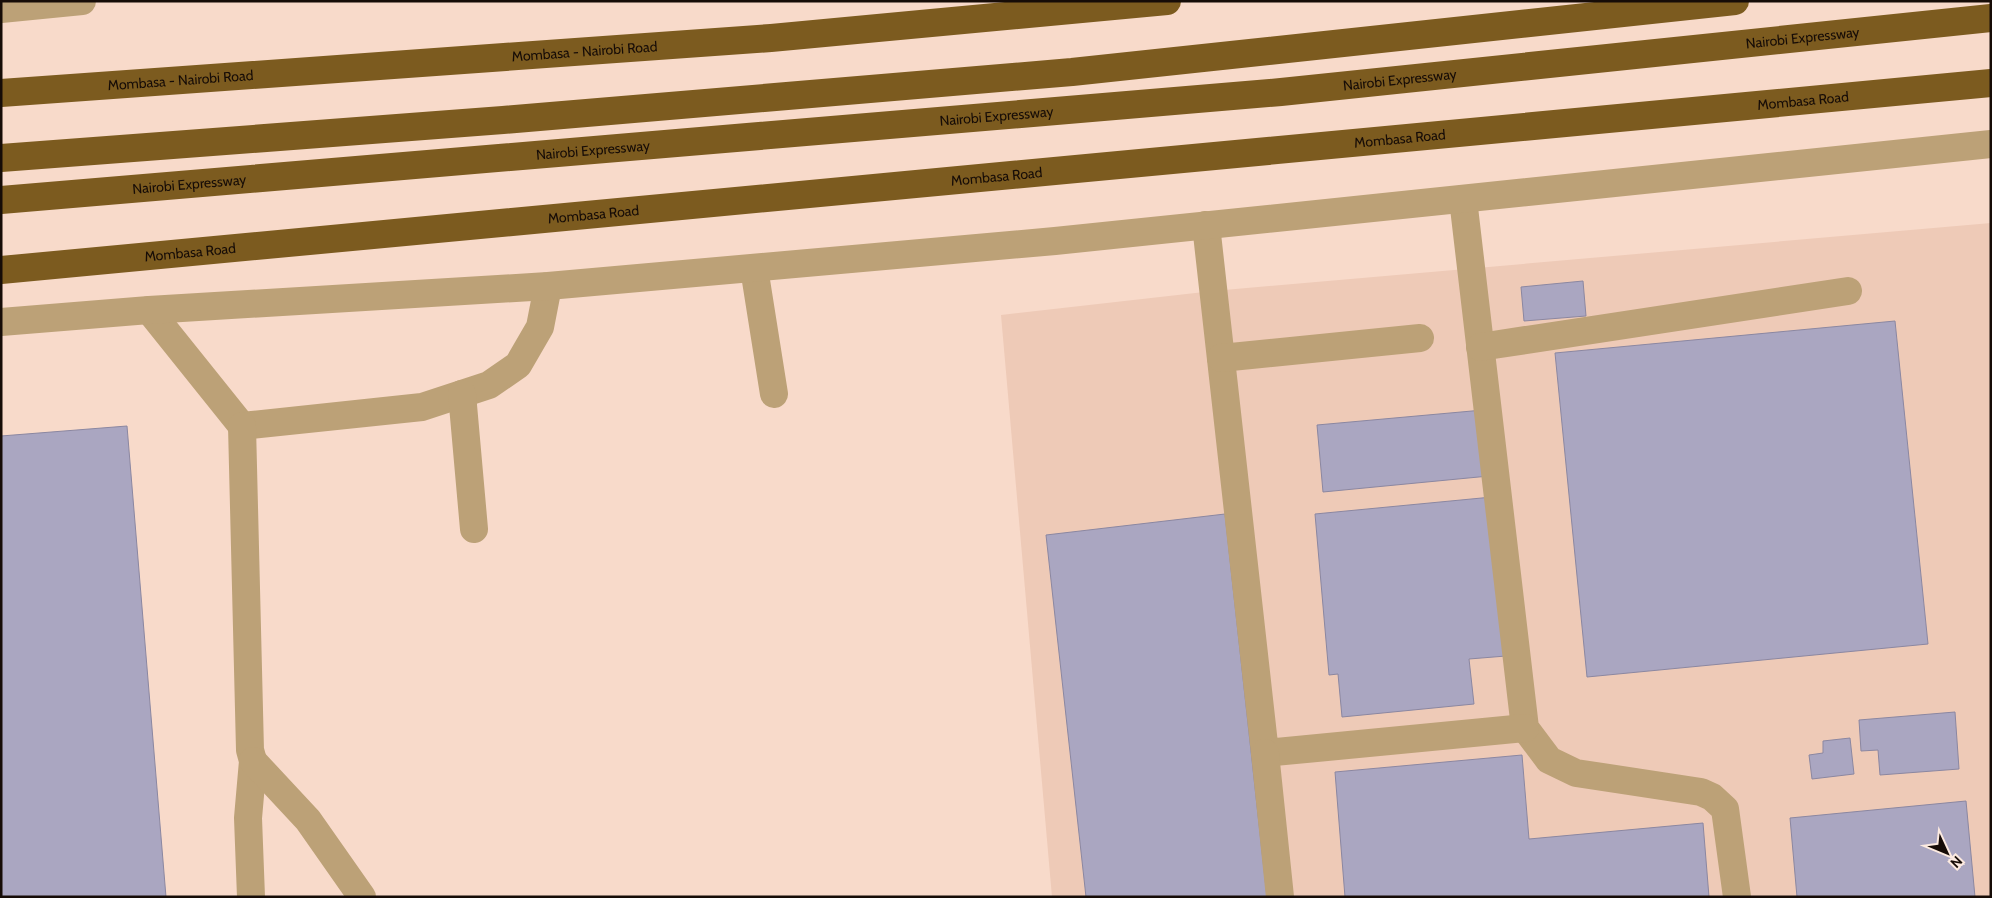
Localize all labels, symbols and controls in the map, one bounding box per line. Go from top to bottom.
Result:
street label: Nairobi Expressway [1745,23,1860,53]
street label: Mombasa - Nairobi Road [511,37,658,66]
street label: Nairobi Expressway [1342,65,1458,94]
street label: Mombasa - Nairobi Road [107,66,254,94]
street label: Mombasa Road [1757,87,1850,114]
street label: Nairobi Expressway [939,102,1054,130]
street label: Mombasa Road [1353,125,1446,152]
street label: Nairobi Expressway [535,136,651,164]
street label: Mombasa Road [950,163,1043,190]
street label: Nairobi Expressway [132,170,247,198]
street label: Mombasa Road [547,201,640,228]
street label: Mombasa Road [144,239,237,265]
north arrow [1922,828,1972,878]
text: N [1946,852,1966,872]

